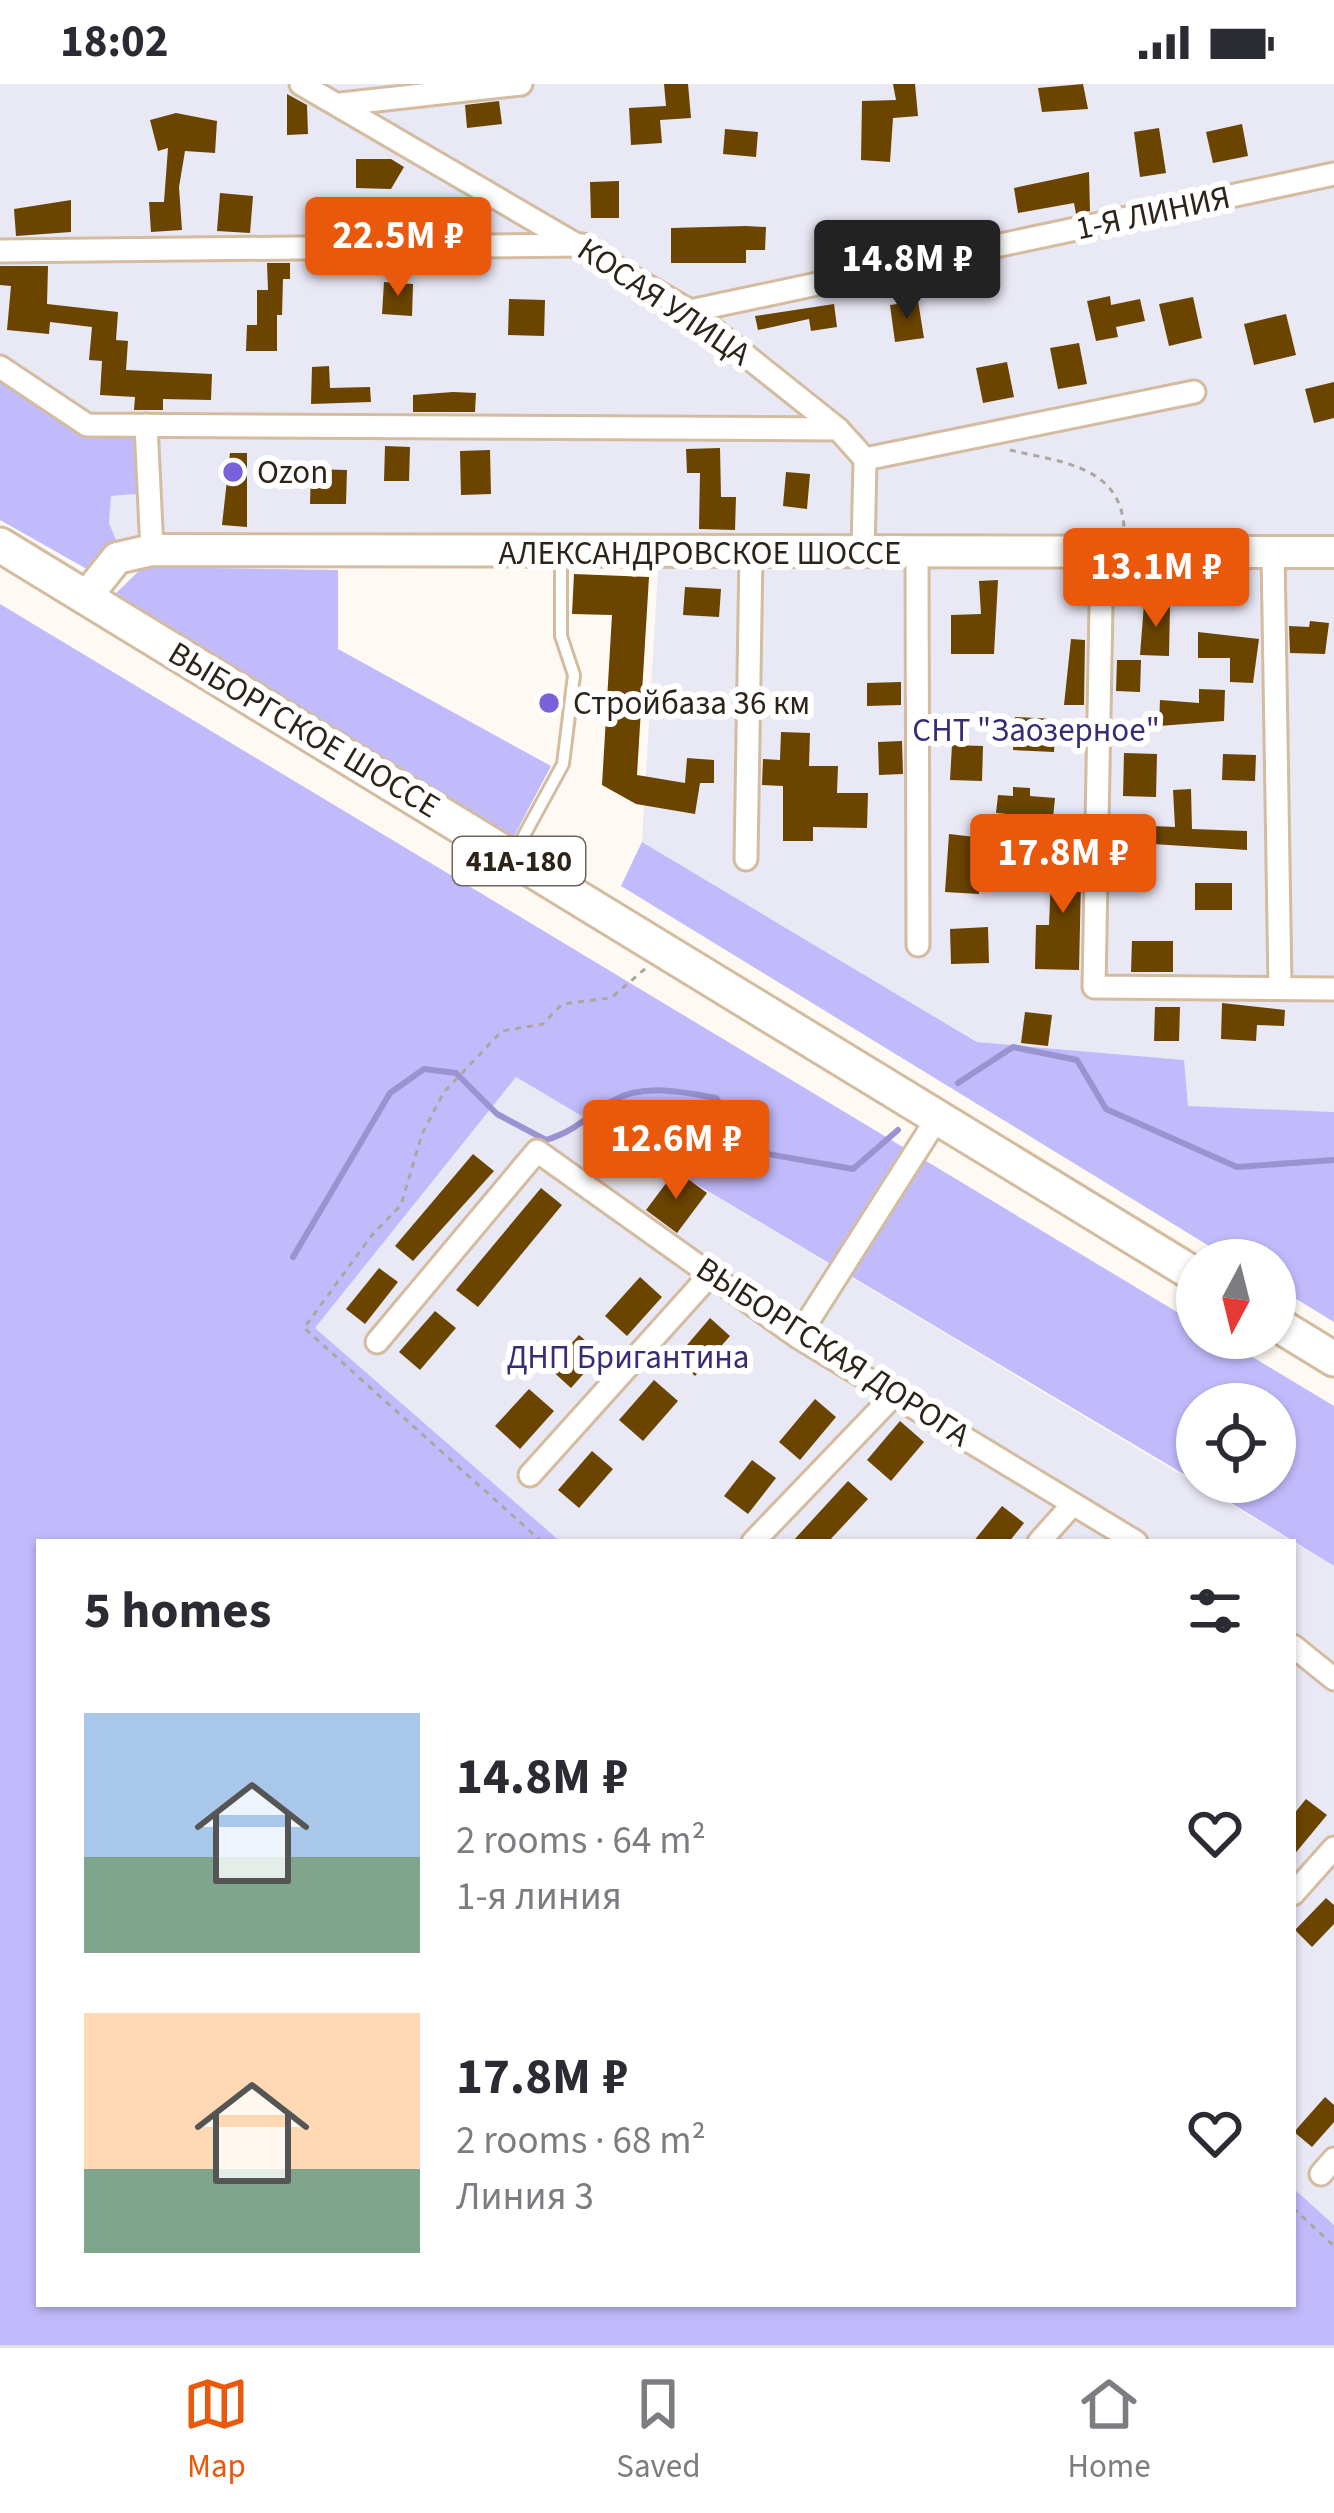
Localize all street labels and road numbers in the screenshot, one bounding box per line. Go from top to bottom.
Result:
street label: 1-Я ЛИНИЯ [1072,174,1234,252]
street label: КОСАЯ УЛИЦА [568,227,760,377]
street label: АЛЕКСАНДРОВСКОЕ ШОССЕ [499,530,901,577]
street label: ВЫБОРГСКОЕ ШОССЕ [159,630,449,830]
road number: 41А-180 [453,837,585,885]
street label: ВЫБОРГСКАЯ ДОРОГА [687,1246,979,1458]

